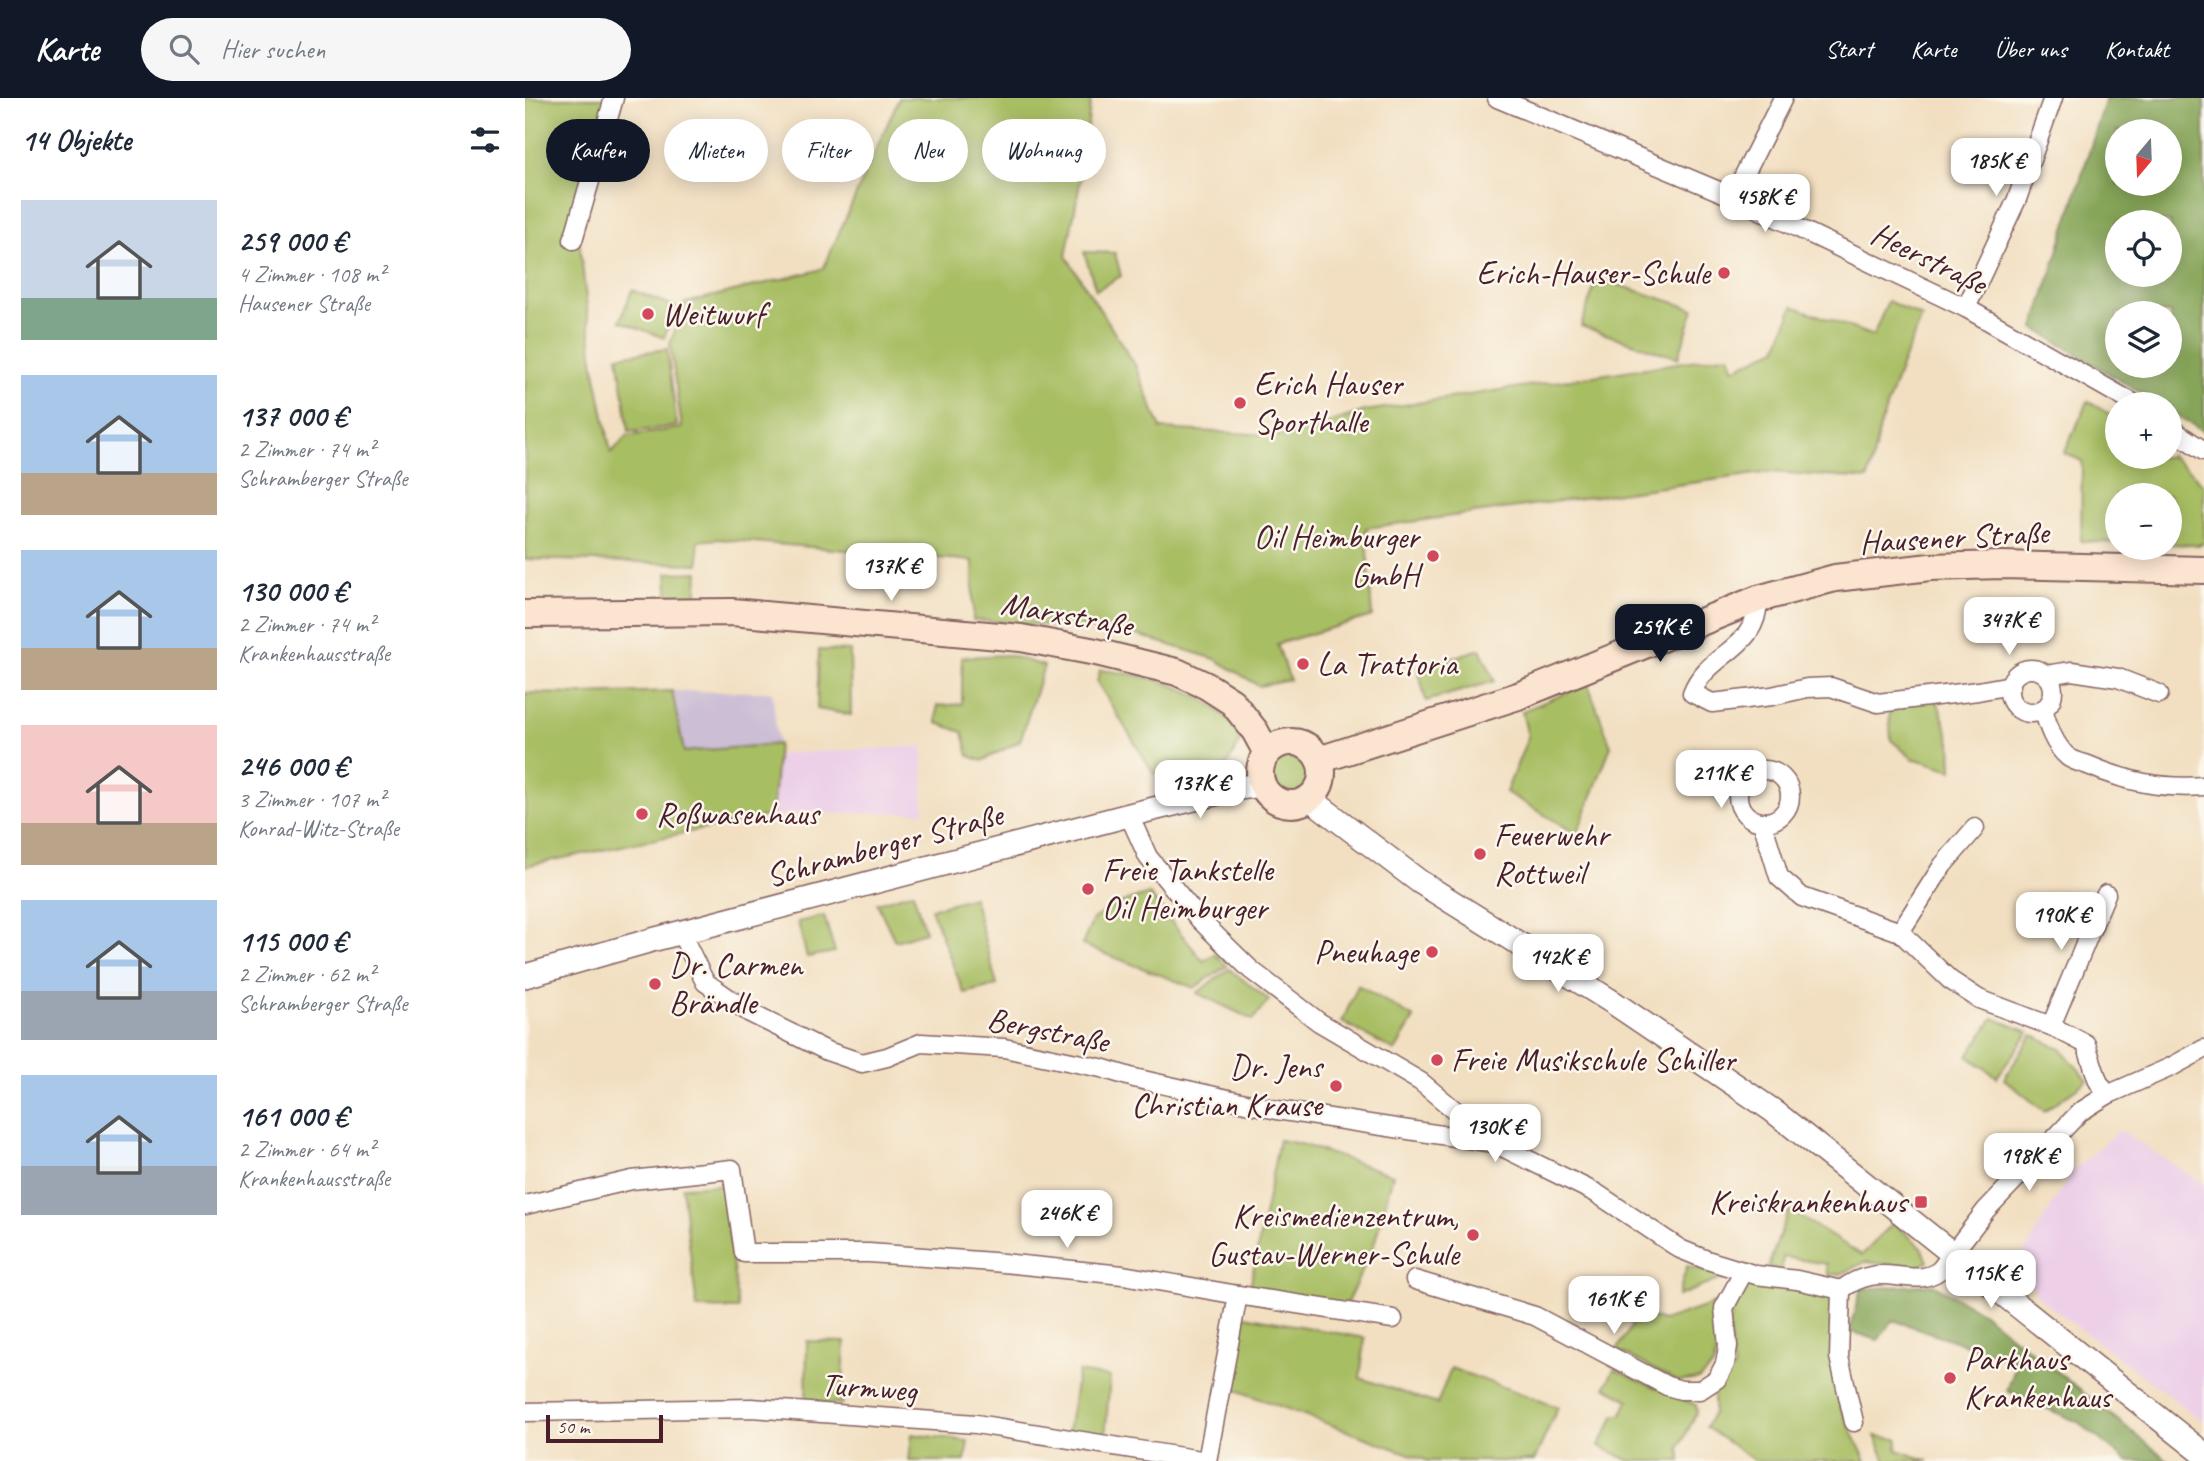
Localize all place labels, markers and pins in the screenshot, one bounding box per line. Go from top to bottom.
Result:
pin: 185K € [1939,139,2053,198]
pin: 458K € [1708,174,1822,234]
place label: Erich-Hauser-Schule [1477,252,1712,294]
marker: Erich-Hauser-Schule [1716,265,1732,281]
place label: Weitwurf [662,293,771,335]
marker: Weitwurf [640,306,656,322]
place label: Erich Hauser Sporthalle [1254,363,1404,443]
marker: Erich Hauser Sporthalle [1232,395,1248,411]
place label: Oil Heimburger GmbH [1254,516,1423,596]
pin: 137K € [834,544,948,603]
marker: Oil Heimburger GmbH [1425,548,1441,564]
pin: 347K € [1952,598,2066,657]
pin: 259K € [1603,604,1717,664]
place label: La Trattoria [1317,643,1459,685]
marker: La Trattoria [1295,656,1311,672]
pin: 211K € [1664,750,1778,810]
pin: 137K € [1143,760,1257,820]
place label: Roßwasenhaus [656,793,822,835]
marker: Roßwasenhaus [634,806,650,822]
place label: Feuerwehr Rottweil [1494,814,1612,894]
marker: Feuerwehr Rottweil [1472,846,1488,862]
place label: Freie Tankstelle Oil Heimburger [1102,849,1275,929]
marker: Freie Tankstelle Oil Heimburger [1080,881,1096,897]
pin: 190K € [2004,892,2118,952]
place label: Pneuhage [1314,931,1420,973]
pin: 142K € [1501,934,1615,994]
place label: Dr. Carmen Brändle [669,944,805,1024]
marker: Pneuhage [1424,944,1440,960]
marker: Dr. Carmen Brändle [647,976,663,992]
place label: Freie Musikschule Schiller [1451,1039,1737,1081]
place label: Dr. Jens Christian Krause [1131,1046,1325,1126]
marker: Freie Musikschule Schiller [1429,1052,1445,1068]
marker: Dr. Jens Christian Krause [1328,1078,1344,1094]
pin: 130K € [1438,1104,1552,1164]
pin: 198K € [1972,1134,2086,1193]
place label: Kreiskrankenhaus [1709,1181,1910,1223]
pin: 246K € [1010,1190,1124,1250]
marker: Kreiskrankenhaus [1913,1194,1929,1210]
place label: Kreismedienzentrum, Gustav-Werner-Schule [1208,1195,1461,1275]
marker: Kreismedienzentrum, Gustav-Werner-Schule [1465,1227,1481,1243]
pin: 115K € [1934,1250,2048,1310]
pin: 161K € [1557,1276,1671,1336]
place label: Parkhaus Krankenhaus [1964,1338,2114,1418]
marker: Parkhaus Krankenhaus [1942,1370,1958,1386]

